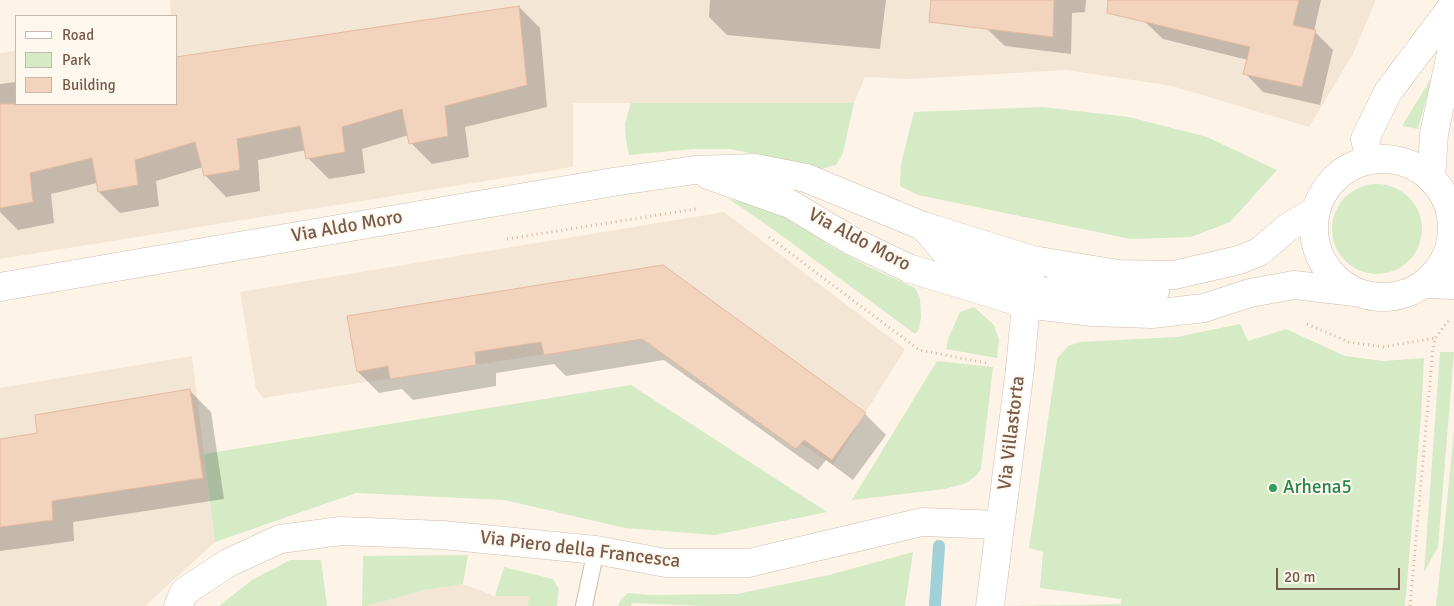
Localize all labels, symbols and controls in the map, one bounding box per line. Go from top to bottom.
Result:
legend [15,15,178,105]
text: Road [62,26,94,44]
text: Park [62,51,91,69]
text: Building [62,76,116,94]
street label: Via Aldo Moro [804,203,914,277]
street label: Via Aldo Moro [290,206,404,248]
street label: Via Villastorta [994,375,1030,491]
place label: Arhena5 [1283,477,1352,499]
marker: Arhena5 [1267,482,1279,494]
street label: Via Piero della Francesca [478,526,682,574]
scale bar [1279,558,1403,590]
text: 20 m [1284,568,1315,586]

